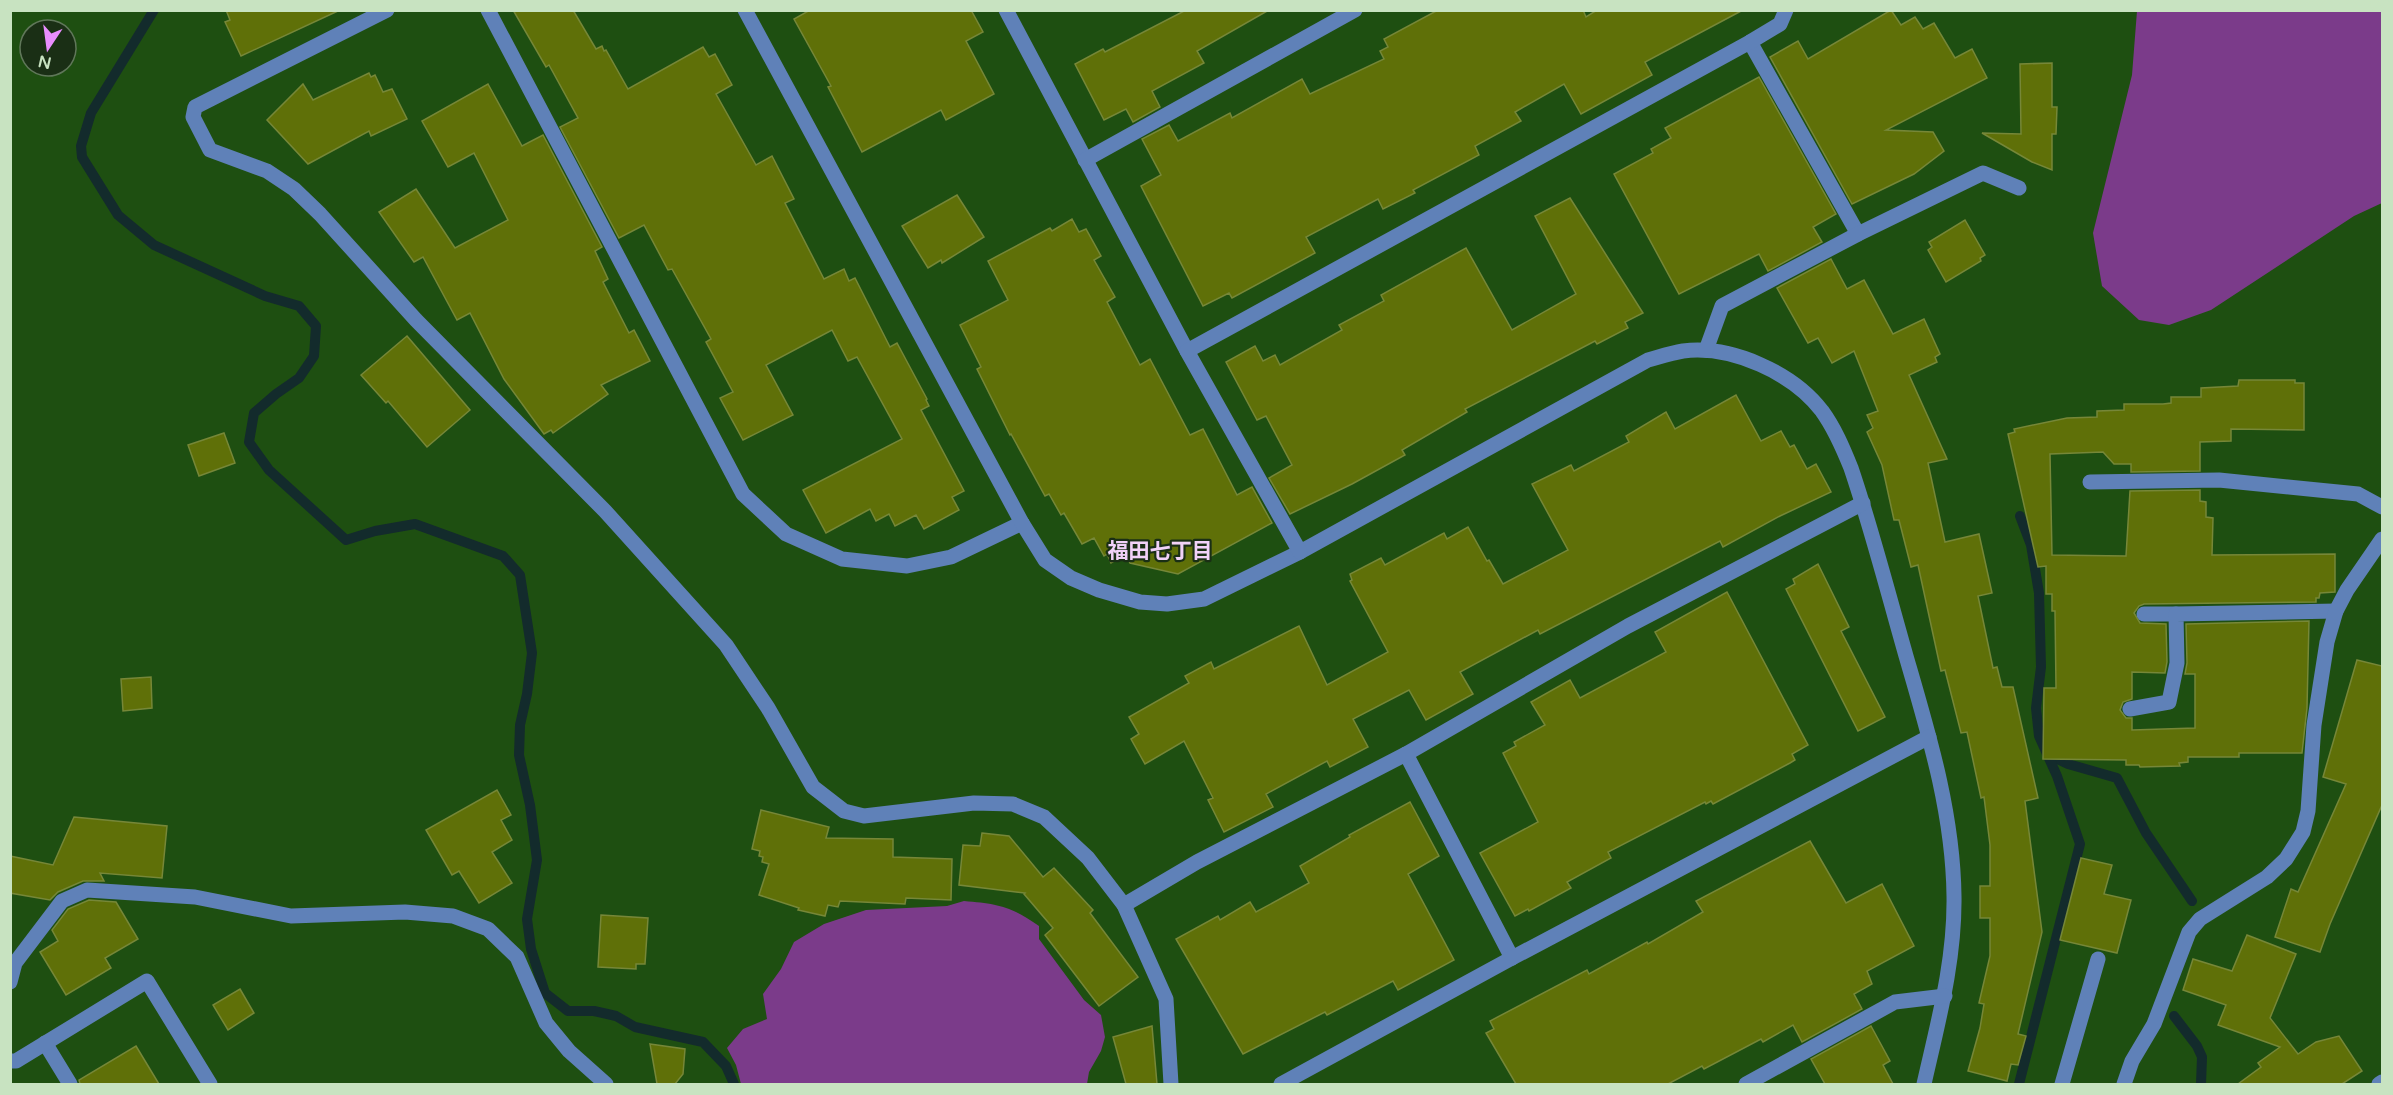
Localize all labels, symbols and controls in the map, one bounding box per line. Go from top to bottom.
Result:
north arrow [18,18,78,78]
text: N [36,50,53,73]
district label: 福田七丁目 [1108,539,1213,564]

